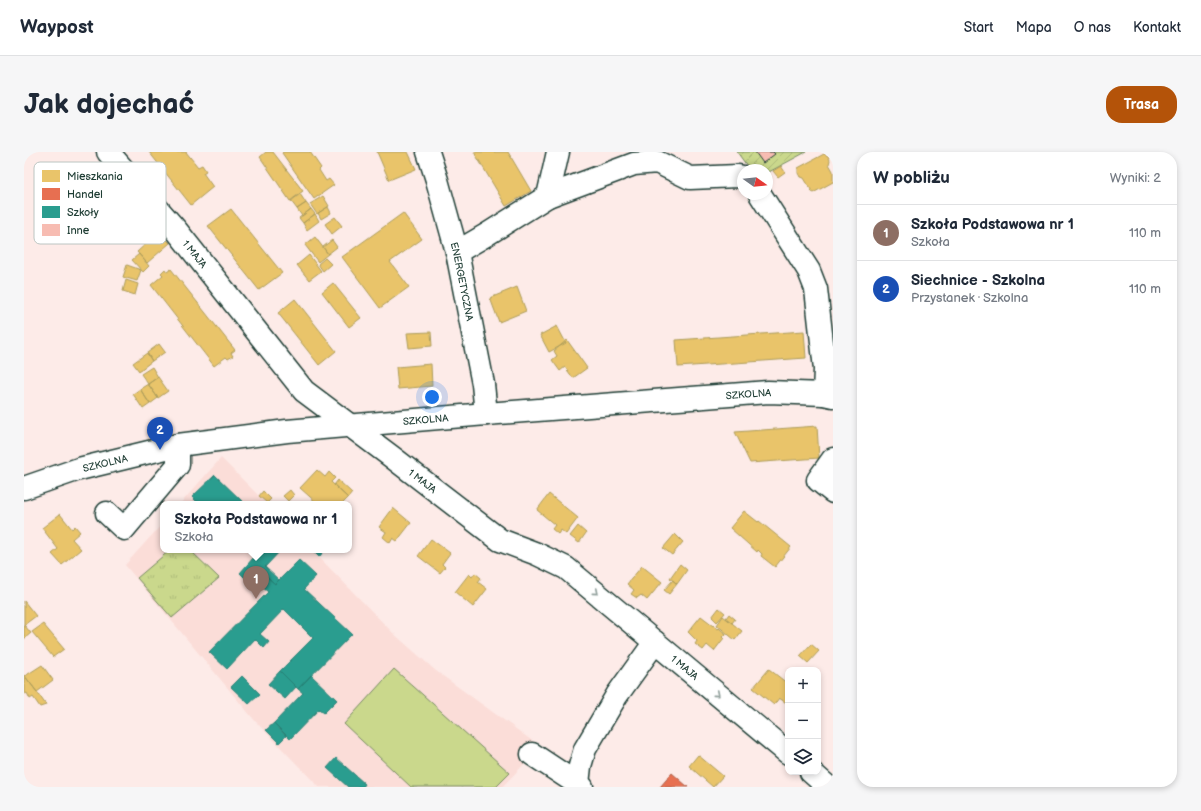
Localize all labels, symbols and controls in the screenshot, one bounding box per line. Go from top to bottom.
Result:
text: Waypost [20,16,94,39]
text: Start [964,19,994,36]
text: Mapa [1016,19,1052,36]
text: O nas [1074,19,1111,36]
text: Kontakt [1133,19,1181,36]
button: Trasa [1106,86,1177,123]
text: Jak dojechać [24,88,194,121]
legend [34,162,166,244]
north arrow [737,164,773,200]
text: W pobliżu [873,168,950,188]
text: Mieszkania [67,170,123,183]
text: Wyniki: 2 [1110,170,1161,186]
text: Handel [67,188,103,201]
text: Szkoły [67,206,99,219]
text: Szkoła Podstawowa nr 1 [911,215,1074,234]
text: Inne [67,224,90,237]
text: 1 [883,225,889,241]
text: 110 m [1129,225,1161,241]
text: Szkoła [911,234,950,250]
street label: 1 MAJA [180,238,210,271]
street label: ENERGETYCZNA [448,241,476,323]
text: Siechnice - Szkolna [911,271,1045,290]
text: 2 [882,281,890,297]
text: 110 m [1129,281,1161,297]
text: Przystanek · Szkolna [911,290,1028,306]
your location [422,387,442,407]
street label: SZKOLNA [725,387,772,402]
street label: SZKOLNA [402,412,450,428]
pin: 2 [147,417,173,450]
street label: SZKOLNA [82,452,130,475]
street label: 1 MAJA [406,467,439,497]
popup [160,501,352,553]
text: Szkoła Podstawowa nr 1 [175,510,337,529]
text: Szkoła [175,529,213,545]
pin: 1 [243,566,269,599]
one-way arrow [591,588,599,595]
street label: 1 MAJA [668,653,701,683]
map controls [785,667,821,775]
button: + [785,667,821,703]
one-way arrow [713,689,720,696]
button: − [785,703,821,739]
button: layers [785,739,821,775]

